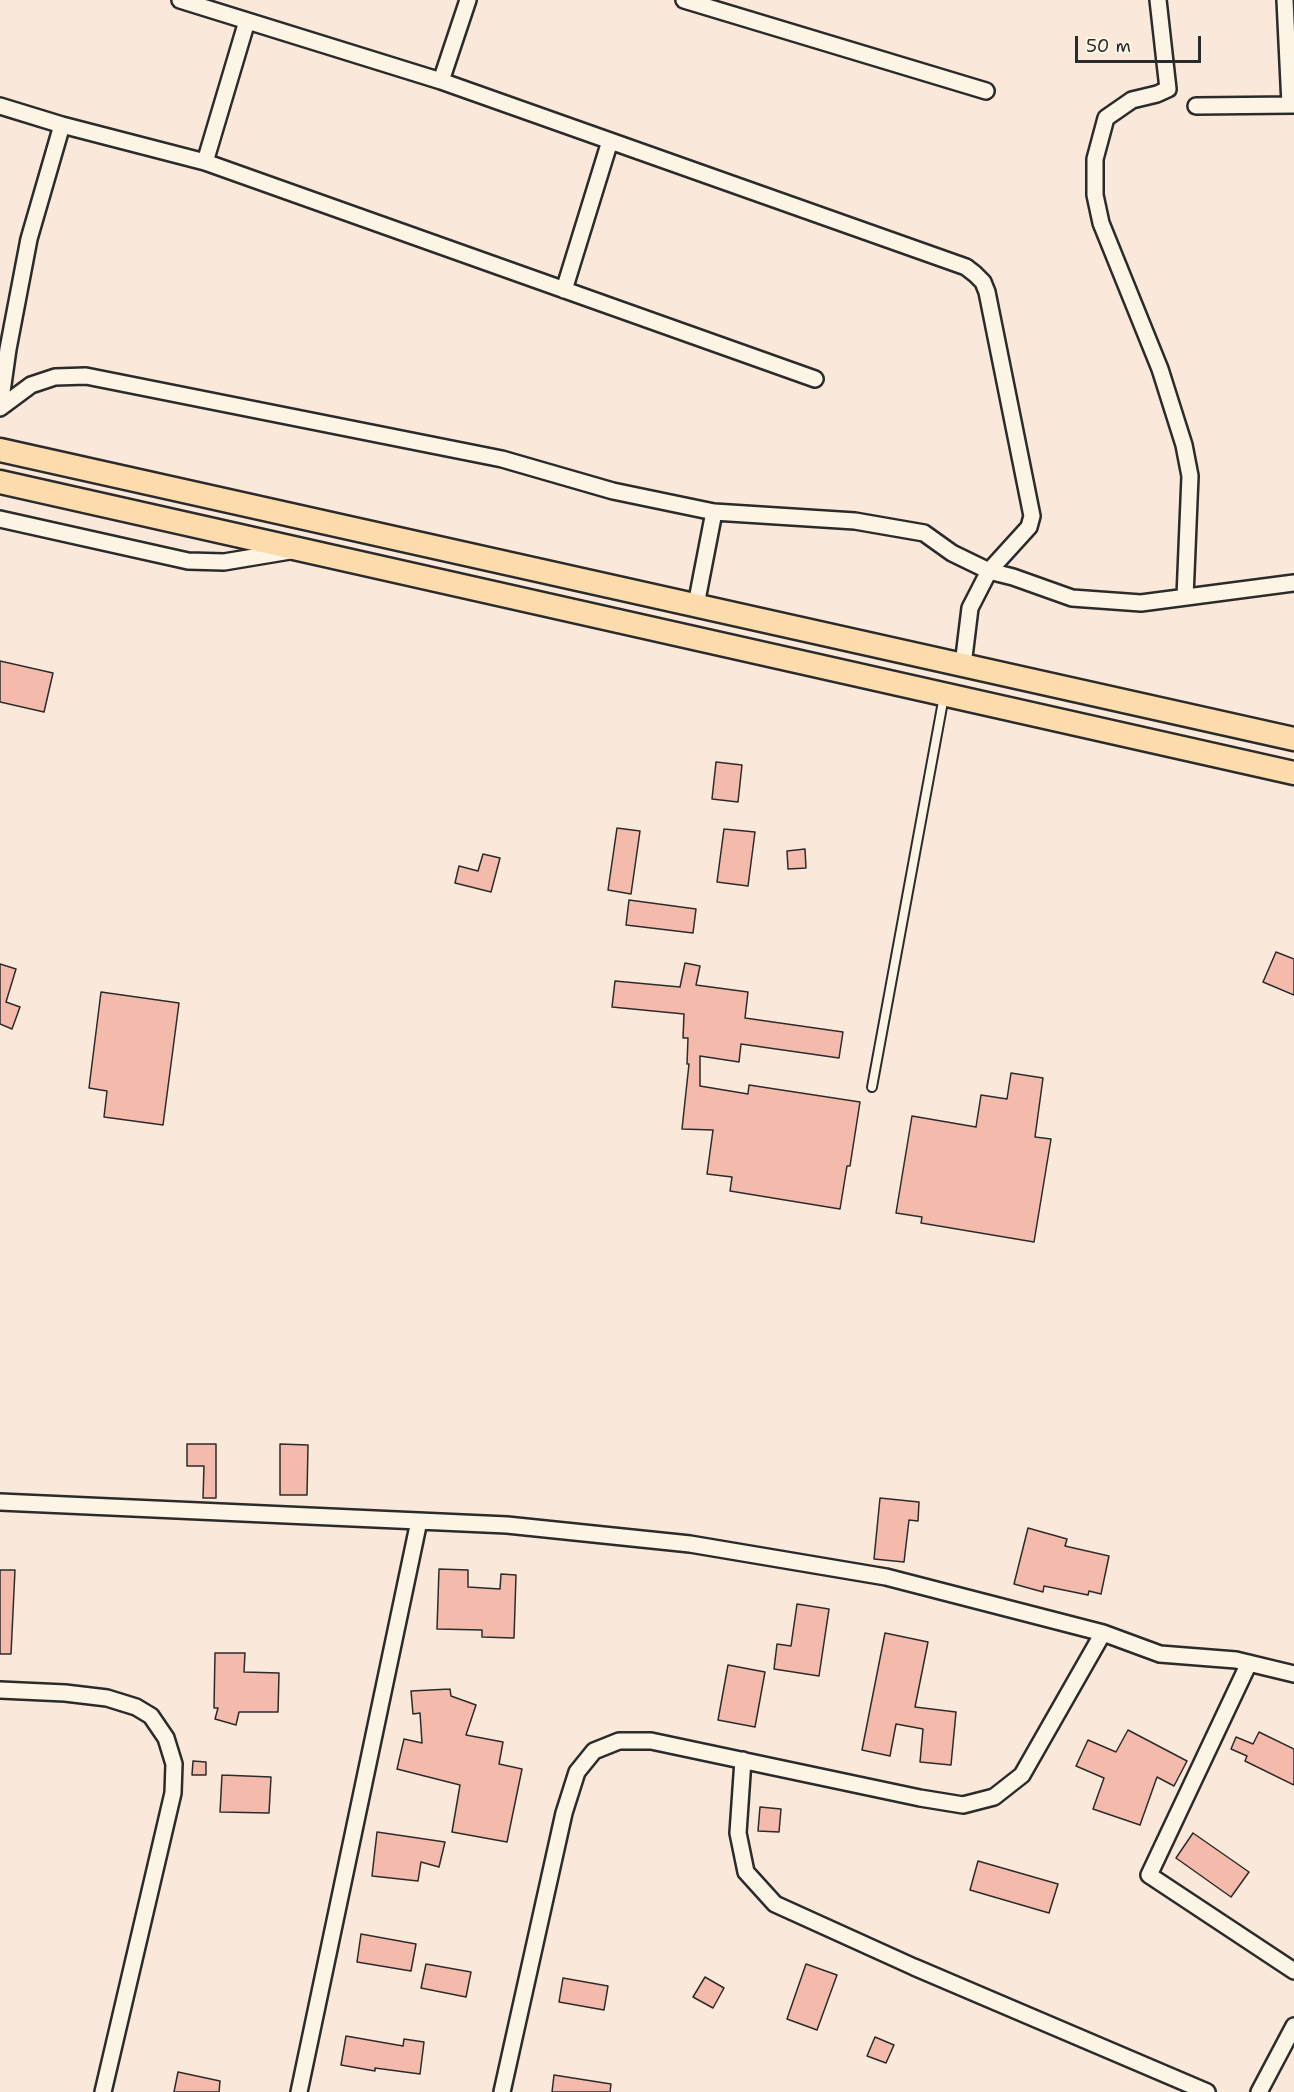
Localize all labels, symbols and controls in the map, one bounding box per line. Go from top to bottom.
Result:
scale bar [1078,24,1204,62]
text: 50 m [1086,34,1131,58]

